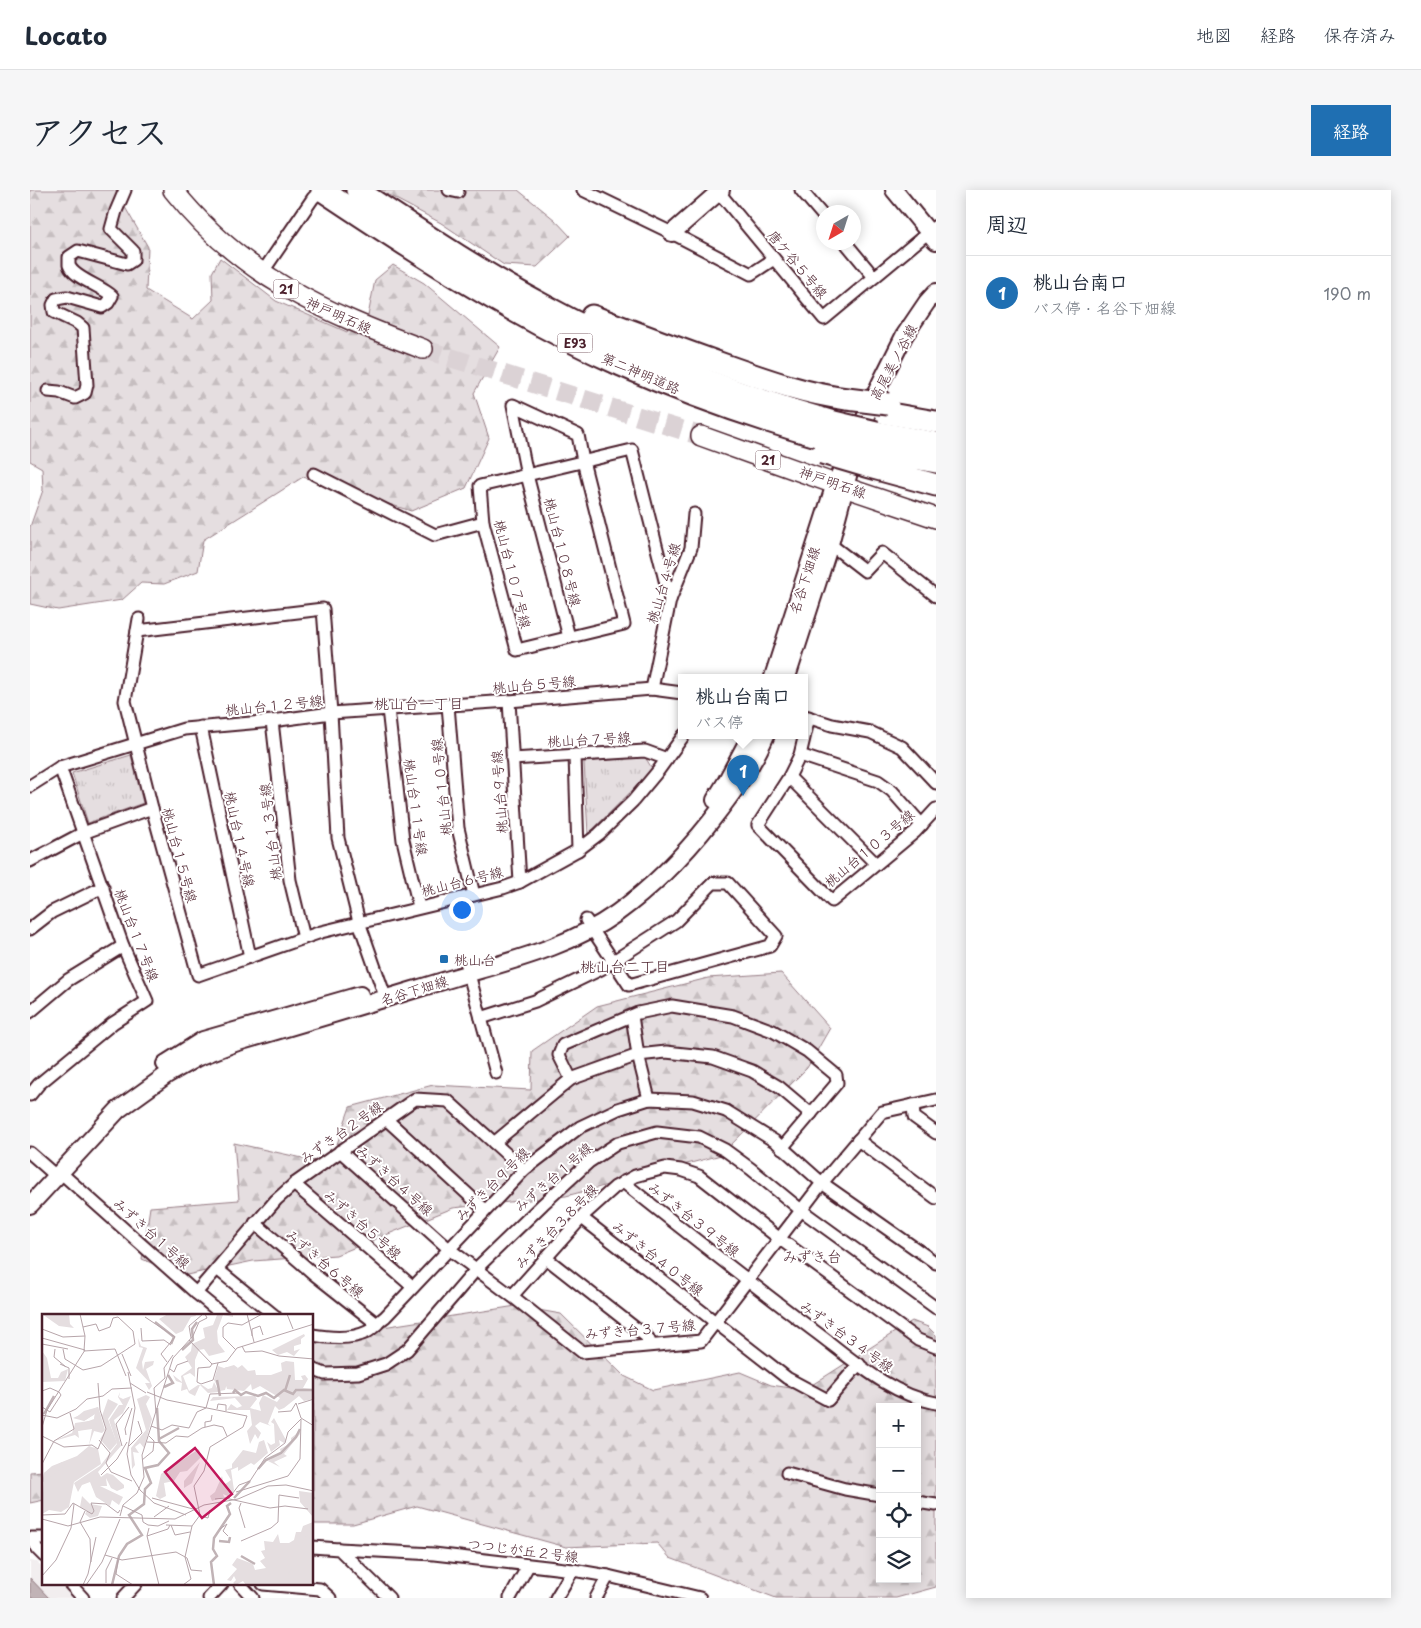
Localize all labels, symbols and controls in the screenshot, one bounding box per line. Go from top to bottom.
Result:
text: Locato [25,17,107,53]
text: 地図 [1196,21,1232,48]
text: 経路 [1260,21,1296,48]
text: 保存済み [1324,21,1396,48]
text: アクセス [30,104,168,157]
button: 経路 [1311,105,1391,156]
north arrow [816,205,861,250]
text: 周辺 [986,207,1028,239]
street label: 唐ケ谷５号線 [763,225,833,303]
text: 桃山台南口 [1033,267,1128,295]
road number: 21 [274,280,298,298]
text: 1 [998,281,1006,305]
text: 190 m [1323,281,1371,305]
street label: 神戸明石線 [303,291,375,339]
text: バス停 · 名谷下畑線 [1033,295,1176,319]
street label: 高尾美ノ谷線 [864,320,922,404]
road number: E93 [558,334,592,352]
street label: 第二神明道路 [598,347,684,399]
road number: 21 [756,450,780,470]
street label: 神戸明石線 [796,461,870,503]
street label: 桃山台１０８号線 [539,495,587,609]
street label: 桃山台１０７号線 [489,517,537,631]
street label: 桃山台４号線 [641,540,685,626]
street label: 名谷下畑線 [783,543,825,617]
street label: 桃山台５号線 [491,670,577,698]
popup [678,674,808,739]
text: 桃山台南口 [695,681,791,709]
street label: 桃山台１２号線 [224,689,324,721]
district label: 桃山台一丁目 [374,691,464,714]
text: バス停 [695,709,744,733]
street label: 桃山台７号線 [547,726,631,752]
street label: 桃山台１０号線 [425,737,457,837]
street label: 桃山台９号線 [486,749,512,835]
pin: 1 [727,755,759,796]
street label: 桃山台１１号線 [399,757,433,857]
street label: 桃山台１３号線 [254,782,286,882]
street label: 桃山台１４号線 [220,789,260,889]
street label: 桃山台１０３号線 [819,804,919,892]
street label: 桃山台１５号線 [157,805,203,905]
street label: 桃山台６号線 [419,861,505,901]
street label: 桃山台１７号線 [110,885,164,985]
your location [449,897,475,923]
place label: 桃山台 [454,949,496,970]
marker: 桃山台 [438,953,450,965]
district label: 桃山台二丁目 [580,954,670,977]
street label: 名谷下畑線 [377,970,451,1010]
street label: みずき台２号線 [295,1095,387,1169]
street label: みずき台１号線 [509,1137,597,1217]
street label: みずき台４号線 [352,1140,438,1220]
street label: みずき台９号線 [450,1142,534,1226]
street label: みずき台３９号線 [644,1176,744,1262]
street label: みずき台３８号線 [510,1179,602,1273]
street label: みずき台５号線 [319,1184,407,1264]
street label: みずき台１号線 [109,1193,195,1273]
street label: みずき台４０号線 [608,1215,708,1301]
street label: みずき台６号線 [281,1224,369,1302]
district label: みずき台 [782,1244,842,1267]
street label: みずき台３４号線 [796,1295,898,1377]
inset map [42,1314,314,1586]
street label: みずき台３７号線 [584,1314,696,1344]
map controls [876,1403,921,1583]
button: + [876,1403,921,1448]
button: − [876,1448,921,1493]
button: locate [876,1493,921,1538]
street label: つつじが丘２号線 [466,1533,580,1567]
button: layers [876,1538,921,1583]

